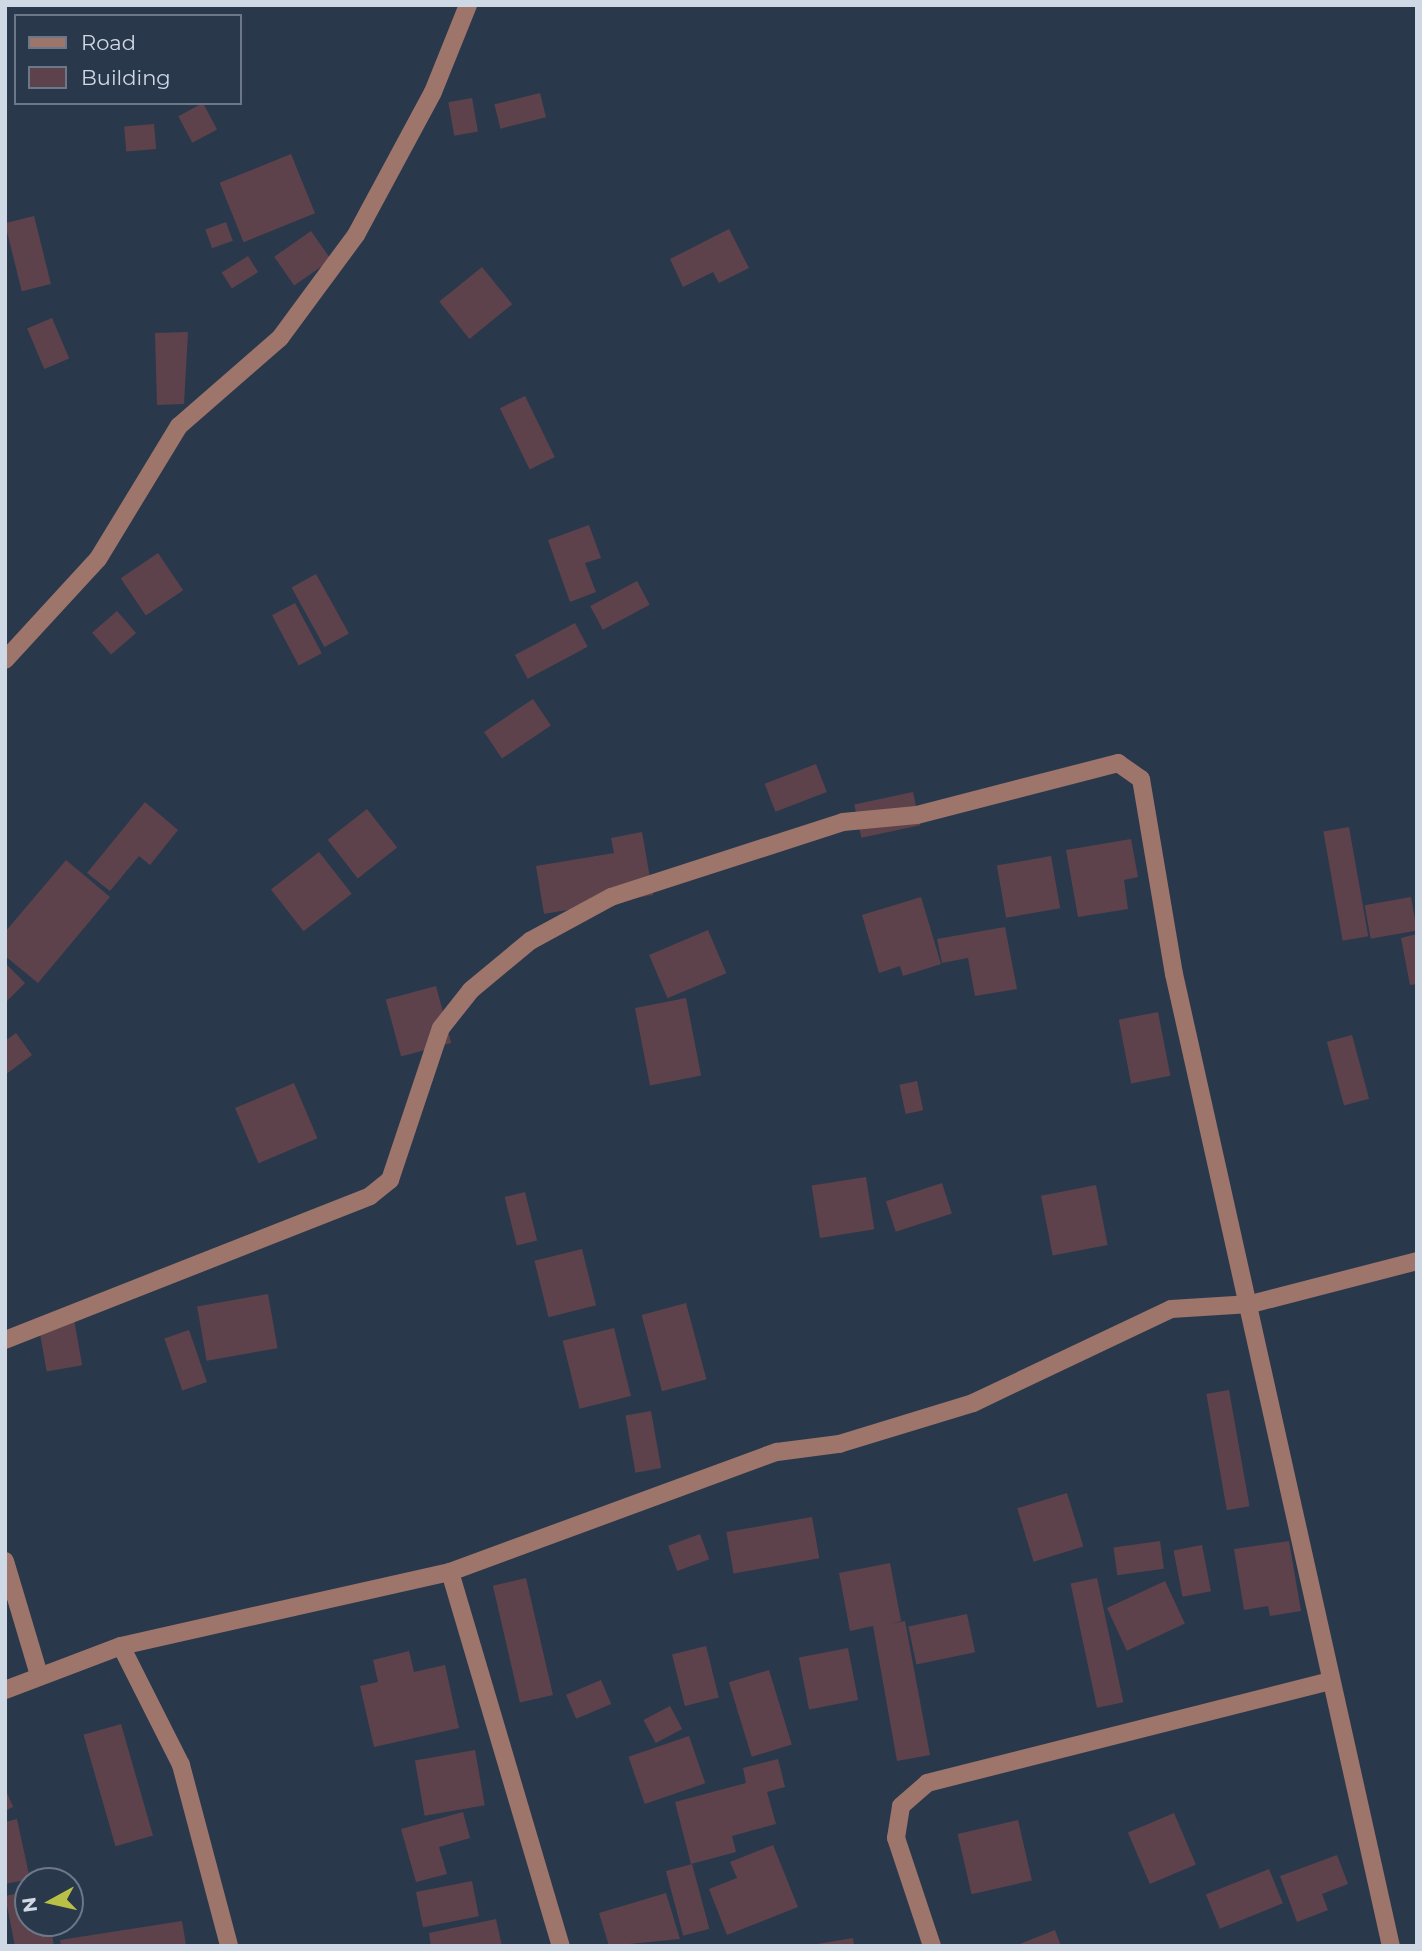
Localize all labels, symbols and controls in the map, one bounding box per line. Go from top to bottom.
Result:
legend [14,14,242,105]
text: Road [81,30,136,55]
text: Building [81,65,171,90]
north arrow [14,1867,84,1937]
text: N [17,1896,42,1914]

